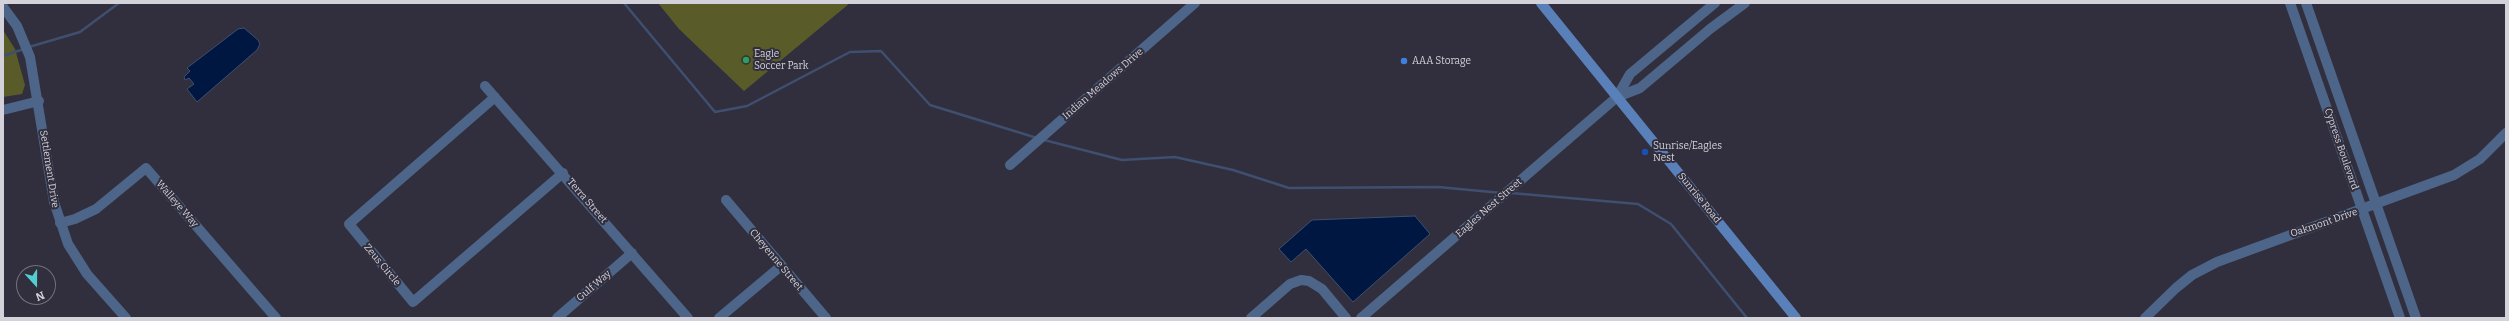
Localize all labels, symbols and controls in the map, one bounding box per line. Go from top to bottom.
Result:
street label: Indian Meadows Drive [1060,46,1146,122]
place label: Eagle Soccer Park [754,48,808,72]
marker: Eagle Soccer Park [741,55,751,65]
place label: AAA Storage [1412,55,1471,67]
marker: AAA Storage [1399,56,1409,66]
street label: Cypress Boulevard [2321,107,2361,191]
street label: Settlement Drive [37,129,61,209]
place label: Sunrise/Eagles Nest [1653,140,1722,164]
marker: Sunrise/Eagles Nest [1640,147,1650,157]
street label: Sunrise Road [1675,170,1723,226]
street label: Terra Street [564,176,610,226]
street label: Eagles Nest Street [1453,176,1525,240]
street label: Walleye Way [153,178,201,230]
street label: Oakmont Drive [2289,206,2359,240]
street label: Cheyenne Street [747,227,805,293]
street label: Zeus Circle [361,242,403,288]
north arrow [16,265,56,305]
street label: Gulf Way [574,268,614,304]
text: N [34,288,46,303]

